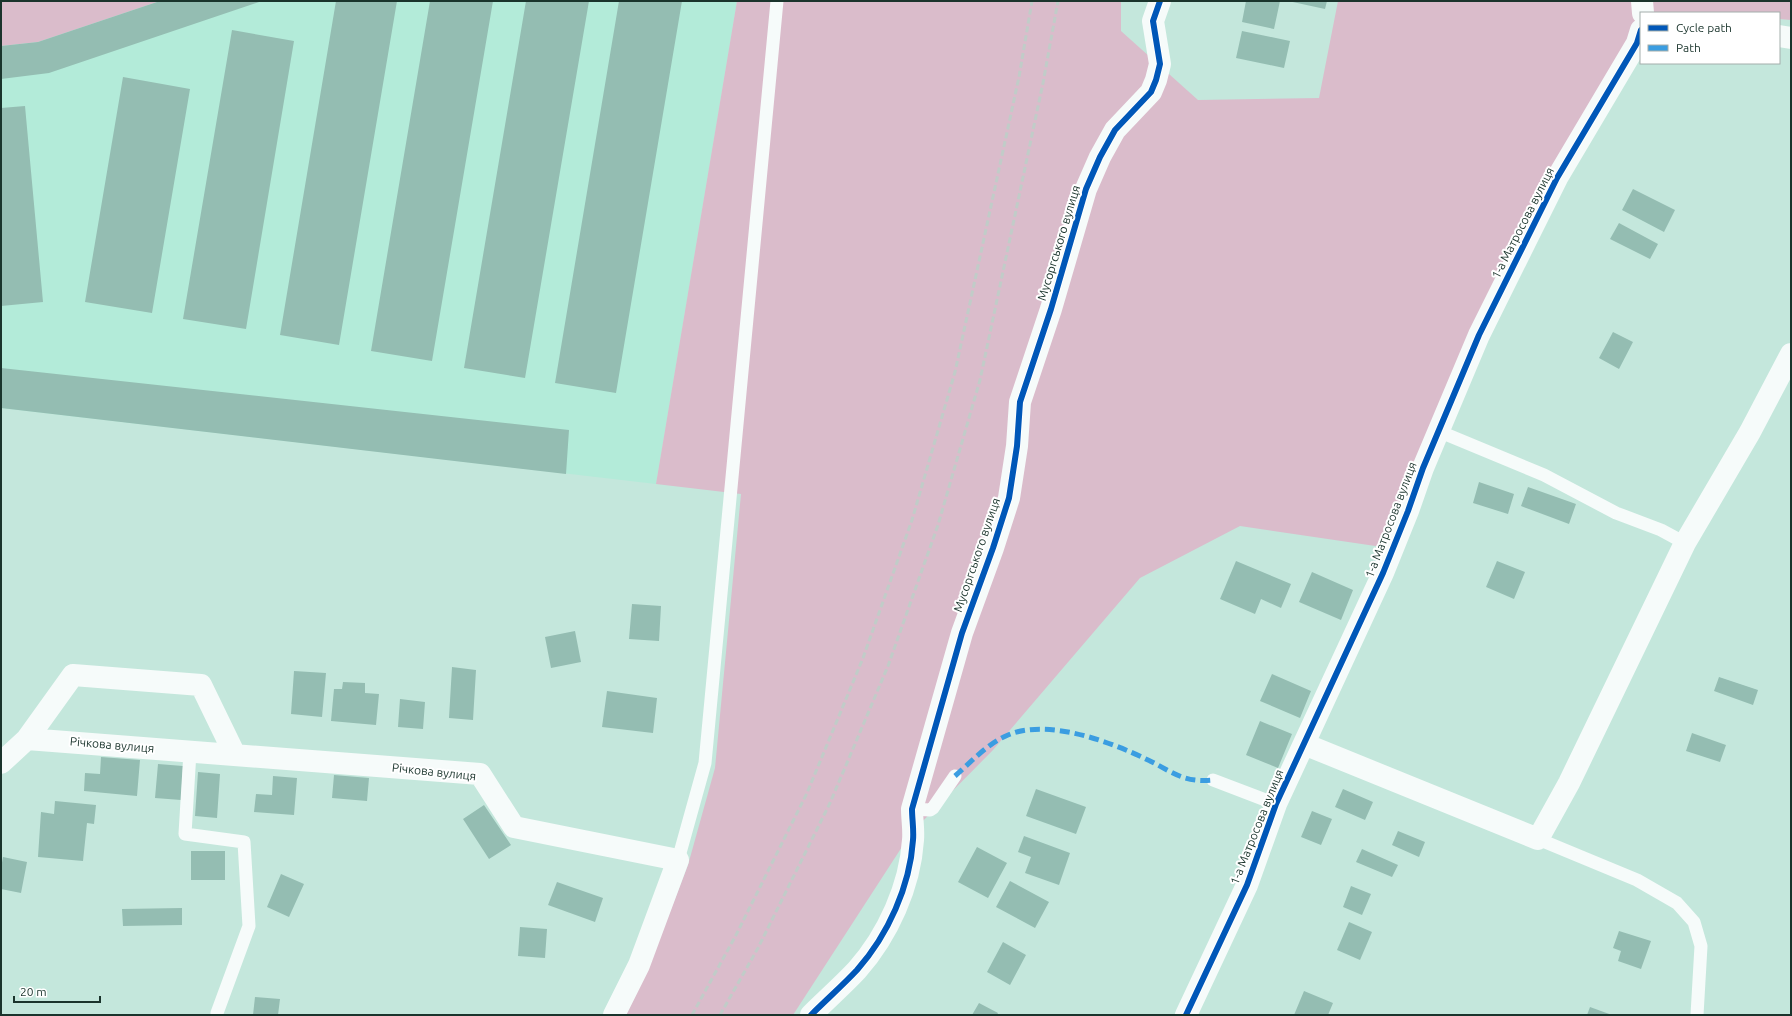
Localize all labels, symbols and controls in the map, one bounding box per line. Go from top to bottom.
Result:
legend [1640,12,1780,64]
text: Cycle path [1676,21,1732,34]
text: Path [1676,41,1701,54]
street label: 1-а Матросова вулиця [1489,165,1556,281]
street label: Мусоргського вулиця [1035,184,1082,302]
street label: 1-а Матросова вулиця [1362,460,1419,580]
street label: Мусоргського вулиця [951,496,1002,614]
street label: Річкова вулиця [69,734,155,755]
street label: Річкова вулиця [391,761,477,782]
street label: 1-а Матросова вулиця [1227,767,1286,886]
scale bar [14,978,100,1004]
text: 20 m [20,985,47,998]

